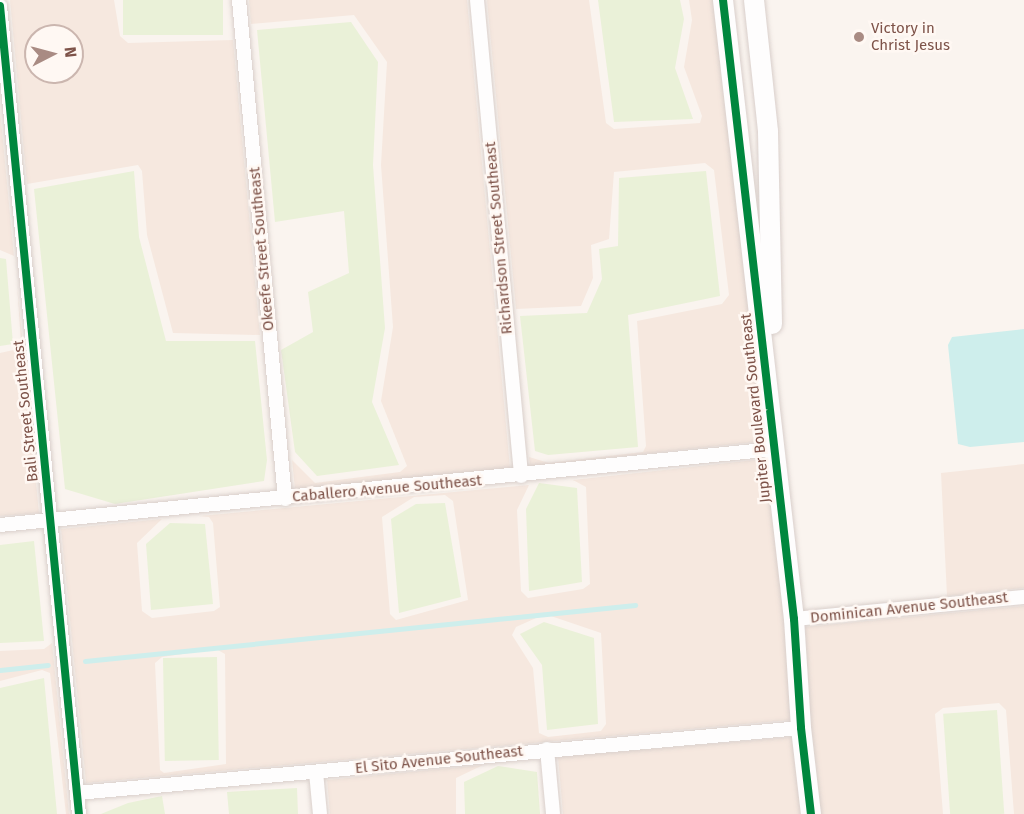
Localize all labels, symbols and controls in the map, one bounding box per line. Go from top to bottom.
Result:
place label: Victory in Christ Jesus [871,19,950,54]
north arrow [24,24,84,84]
marker: Victory in Christ Jesus [852,30,866,44]
text: N [60,46,80,59]
street label: Richardson Street Southeast [482,141,516,335]
street label: Okeefe Street Southeast [246,166,278,332]
street label: Jupiter Boulevard Southeast [737,312,775,504]
street label: Bali Street Southeast [10,339,42,483]
street label: Caballero Avenue Southeast [291,472,483,506]
street label: Dominican Avenue Southeast [809,589,1009,627]
street label: El Sito Avenue Southeast [354,742,524,778]

